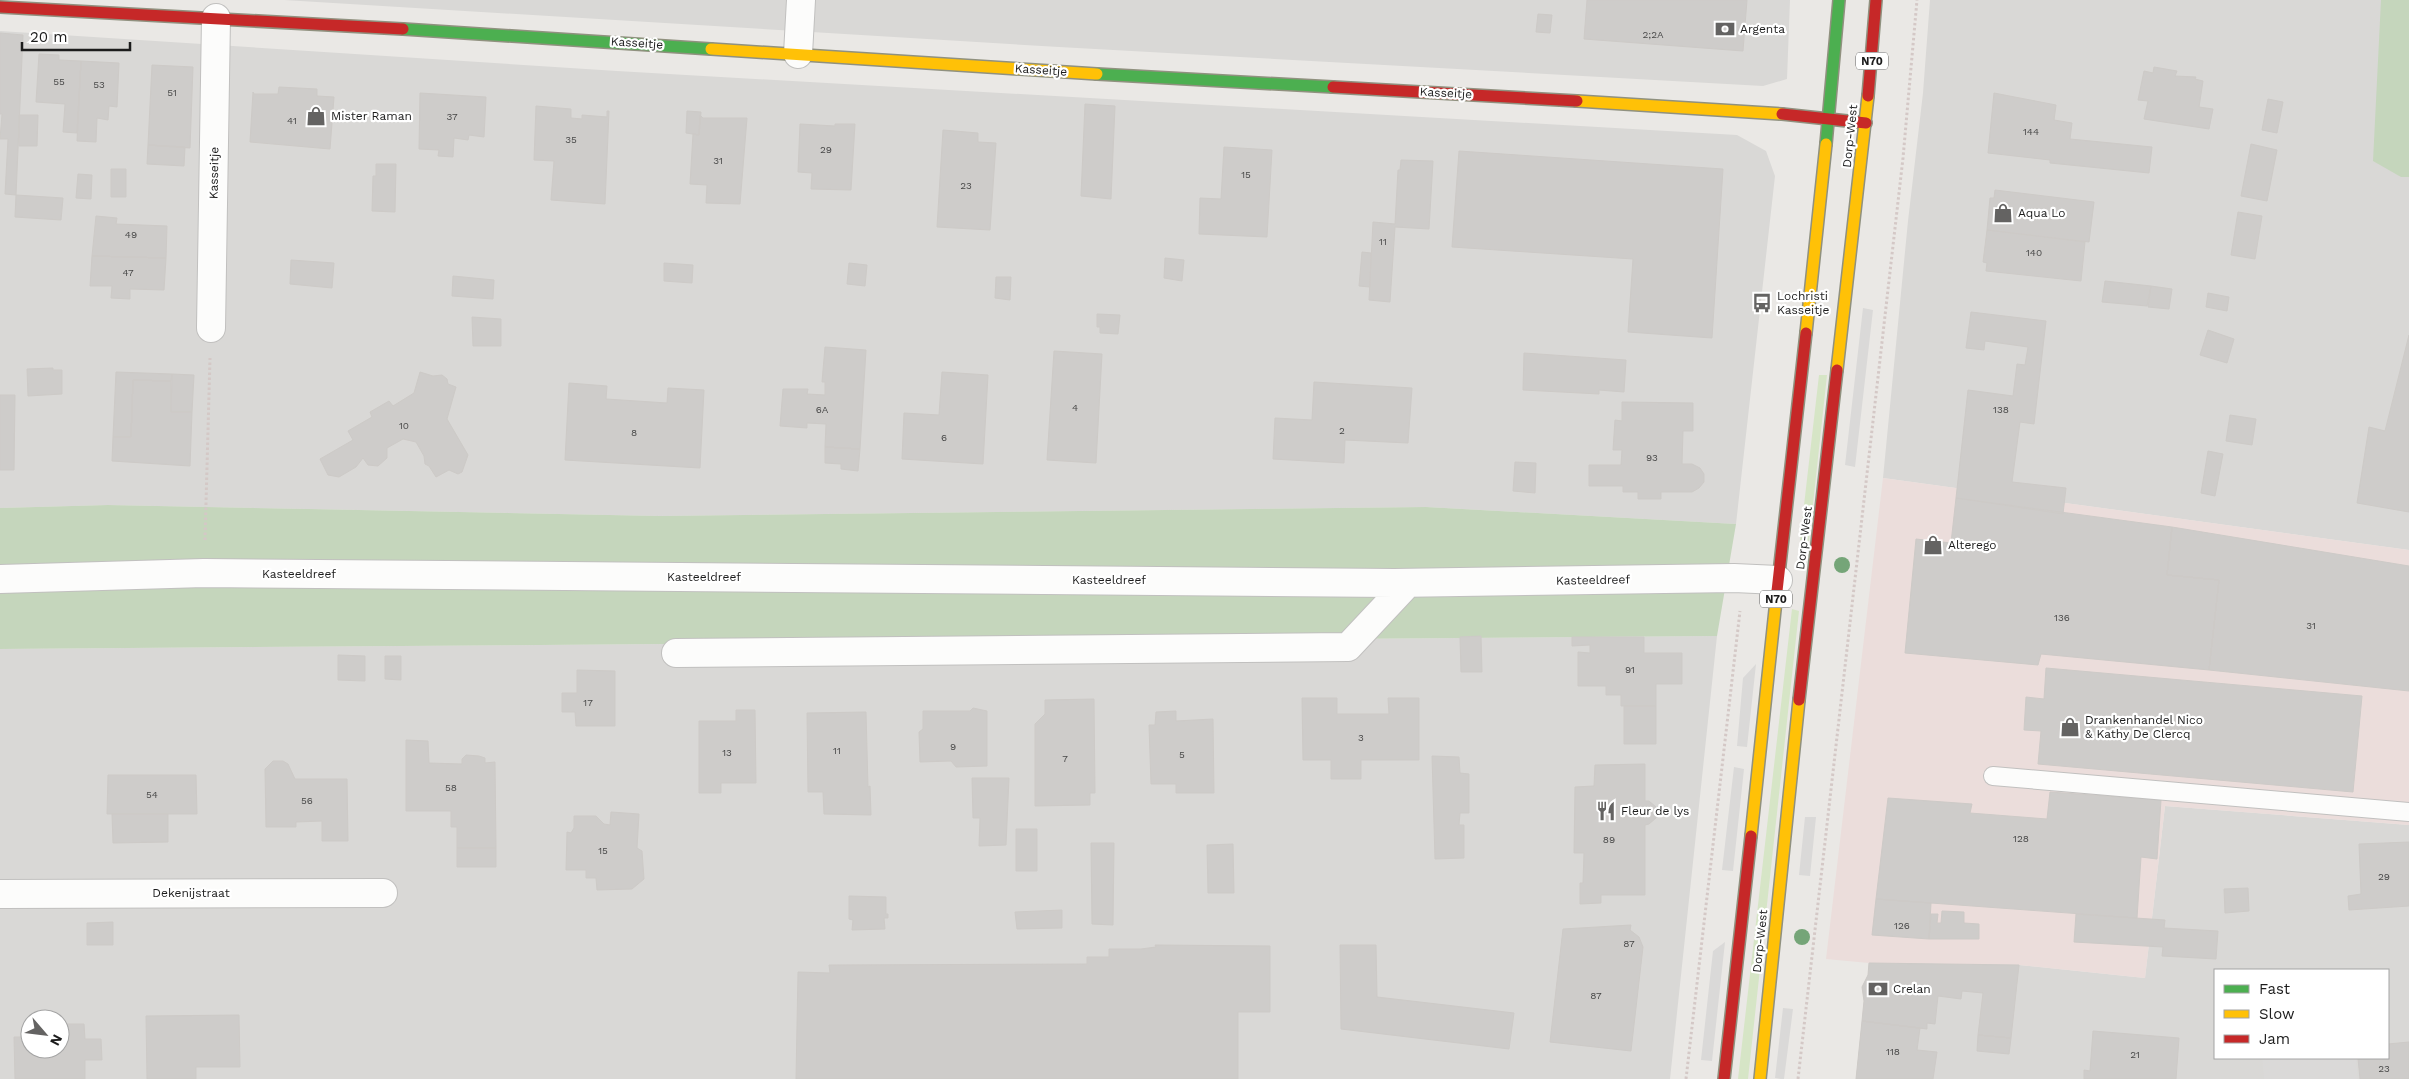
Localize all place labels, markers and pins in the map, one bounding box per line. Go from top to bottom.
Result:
bank icon: Argenta [1714,18,1736,40]
place label: Argenta [1740,22,1785,36]
shop icon: Mister Raman [305,105,327,127]
place label: Mister Raman [331,109,412,123]
shop icon: Aqua Lo [1992,202,2014,224]
place label: Aqua Lo [2018,206,2066,220]
place label: Lochristi Kasseitje [1777,289,1829,317]
bus stop icon: Lochristi Kasseitje [1751,292,1773,314]
shop icon: Alterego [1922,534,1944,556]
place label: Alterego [1948,538,1997,552]
place label: Drankenhandel Nico & Kathy De Clercq [2085,713,2203,741]
shop icon: Drankenhandel Nico & Kathy De Clercq [2059,716,2081,738]
restaurant icon: Fleur de lys [1595,800,1617,822]
place label: Fleur de lys [1621,804,1689,818]
bank icon: Crelan [1867,978,1889,1000]
place label: Crelan [1893,982,1931,996]

